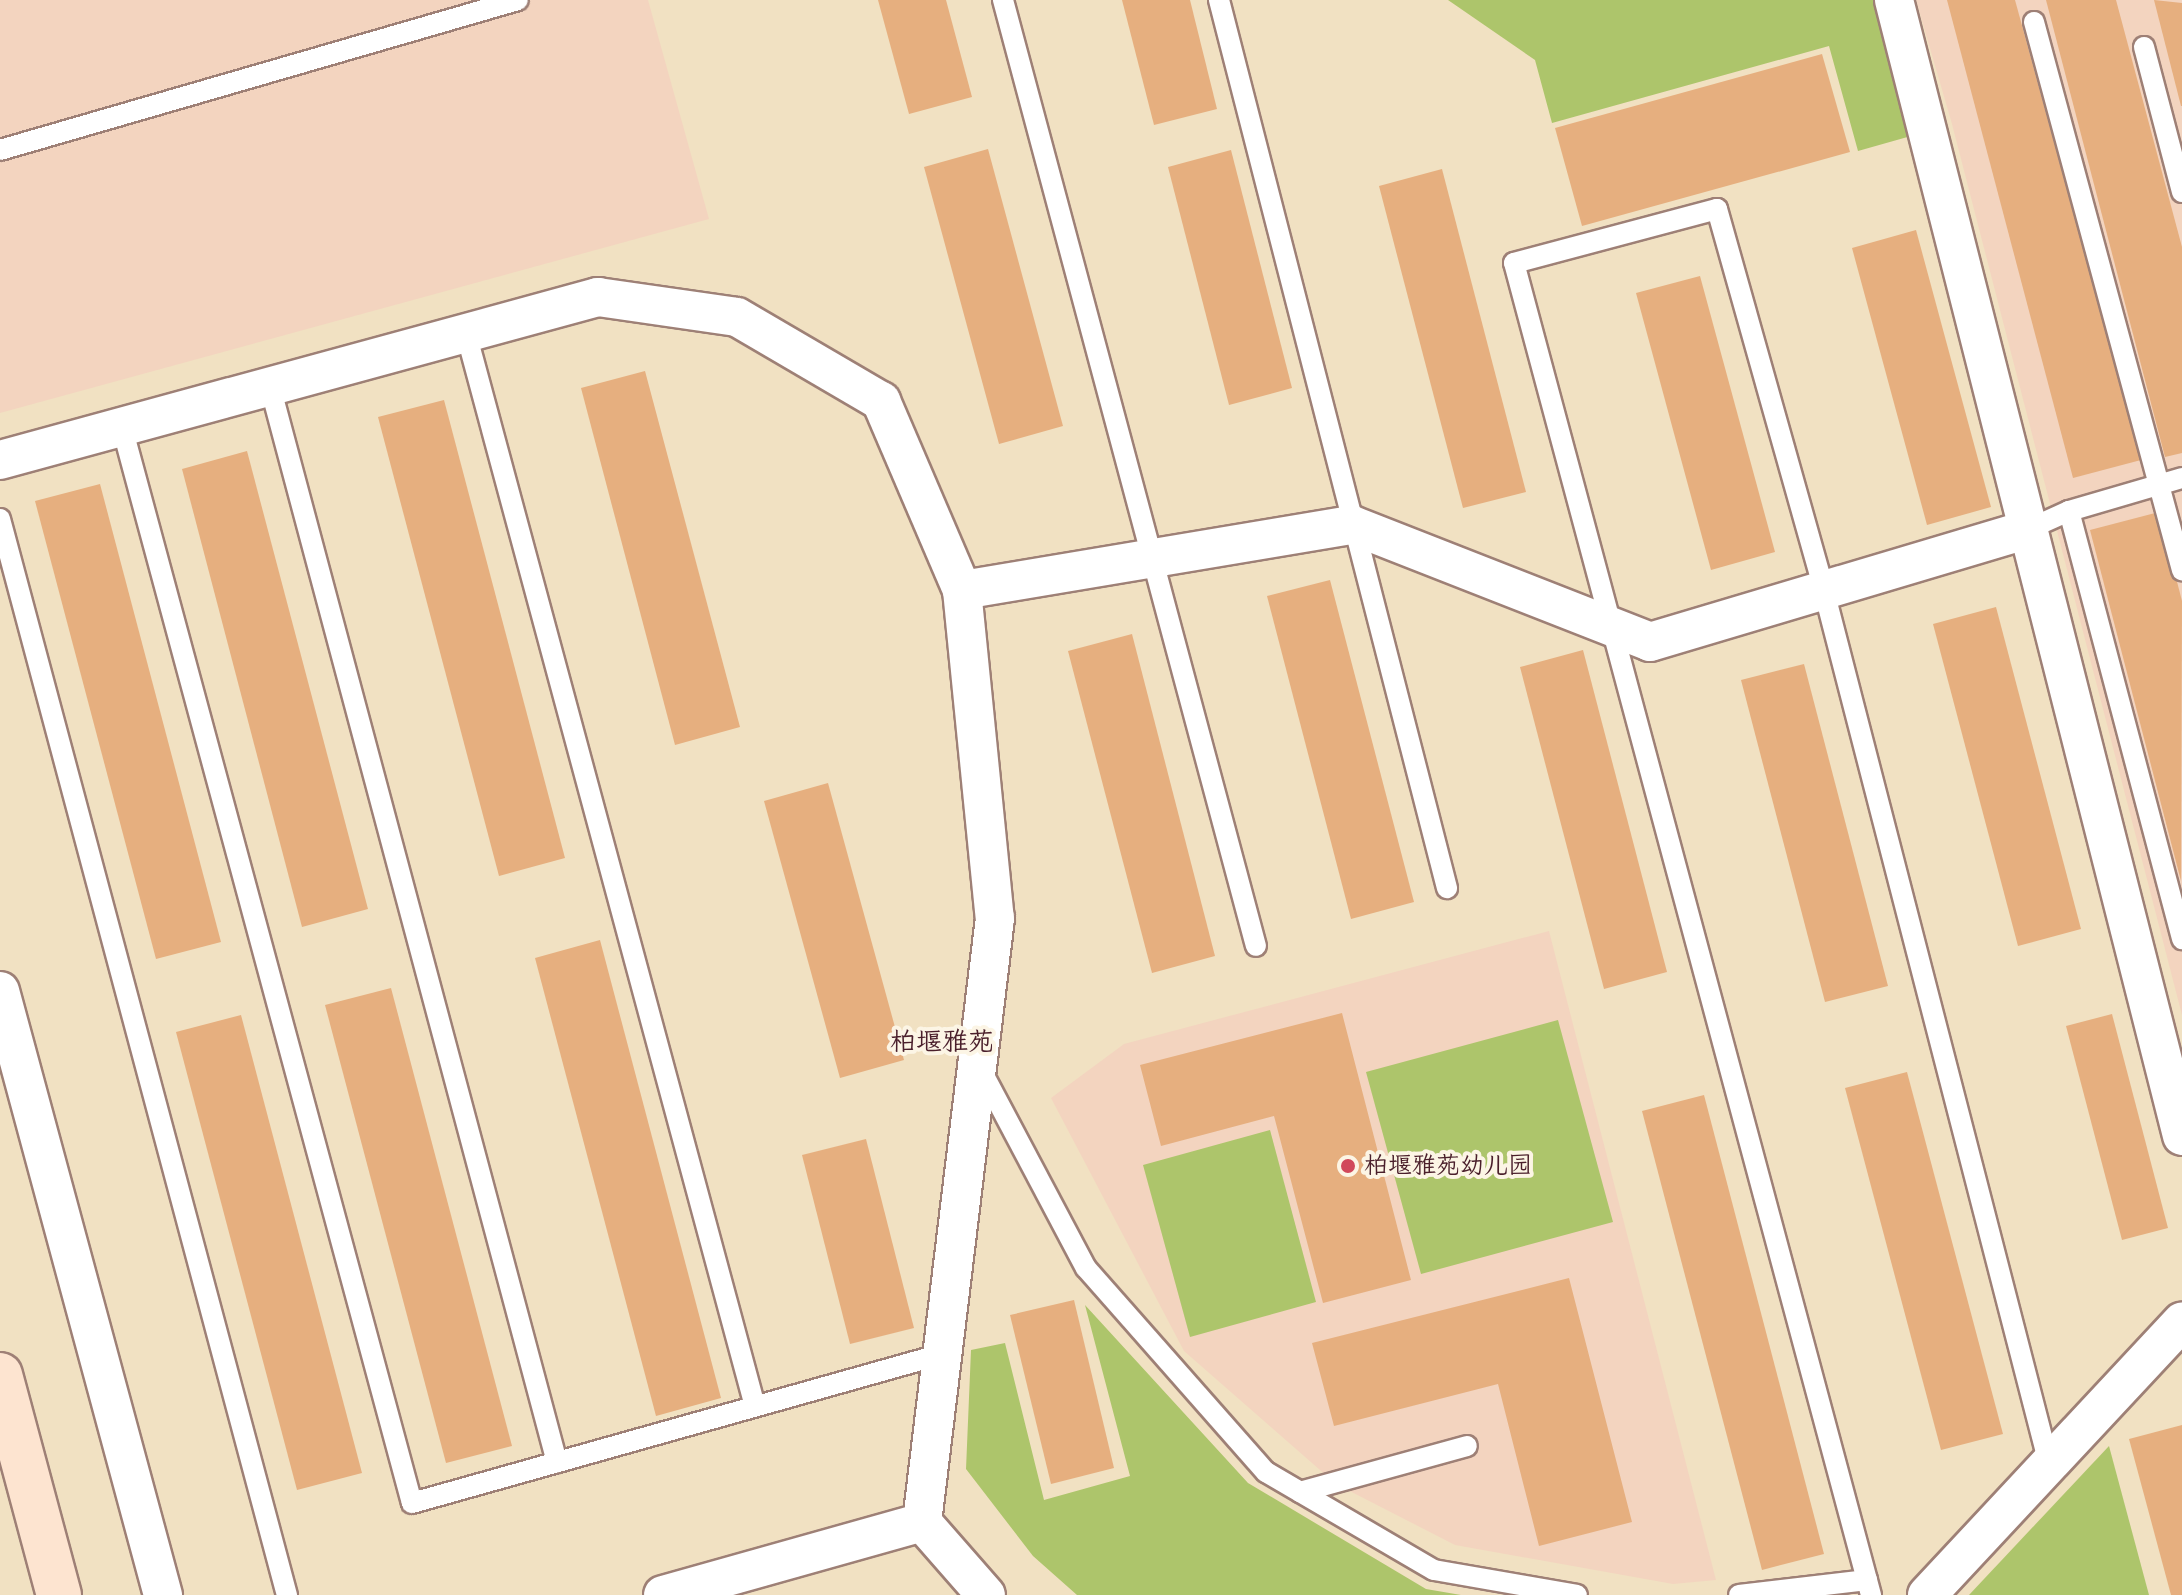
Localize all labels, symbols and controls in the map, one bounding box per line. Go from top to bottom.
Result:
district label: 柏堰雅苑 [890,1027,994,1059]
place label: 柏堰雅苑幼儿园 [1364,1152,1532,1180]
marker: 柏堰雅苑幼儿园 [1339,1157,1357,1175]

